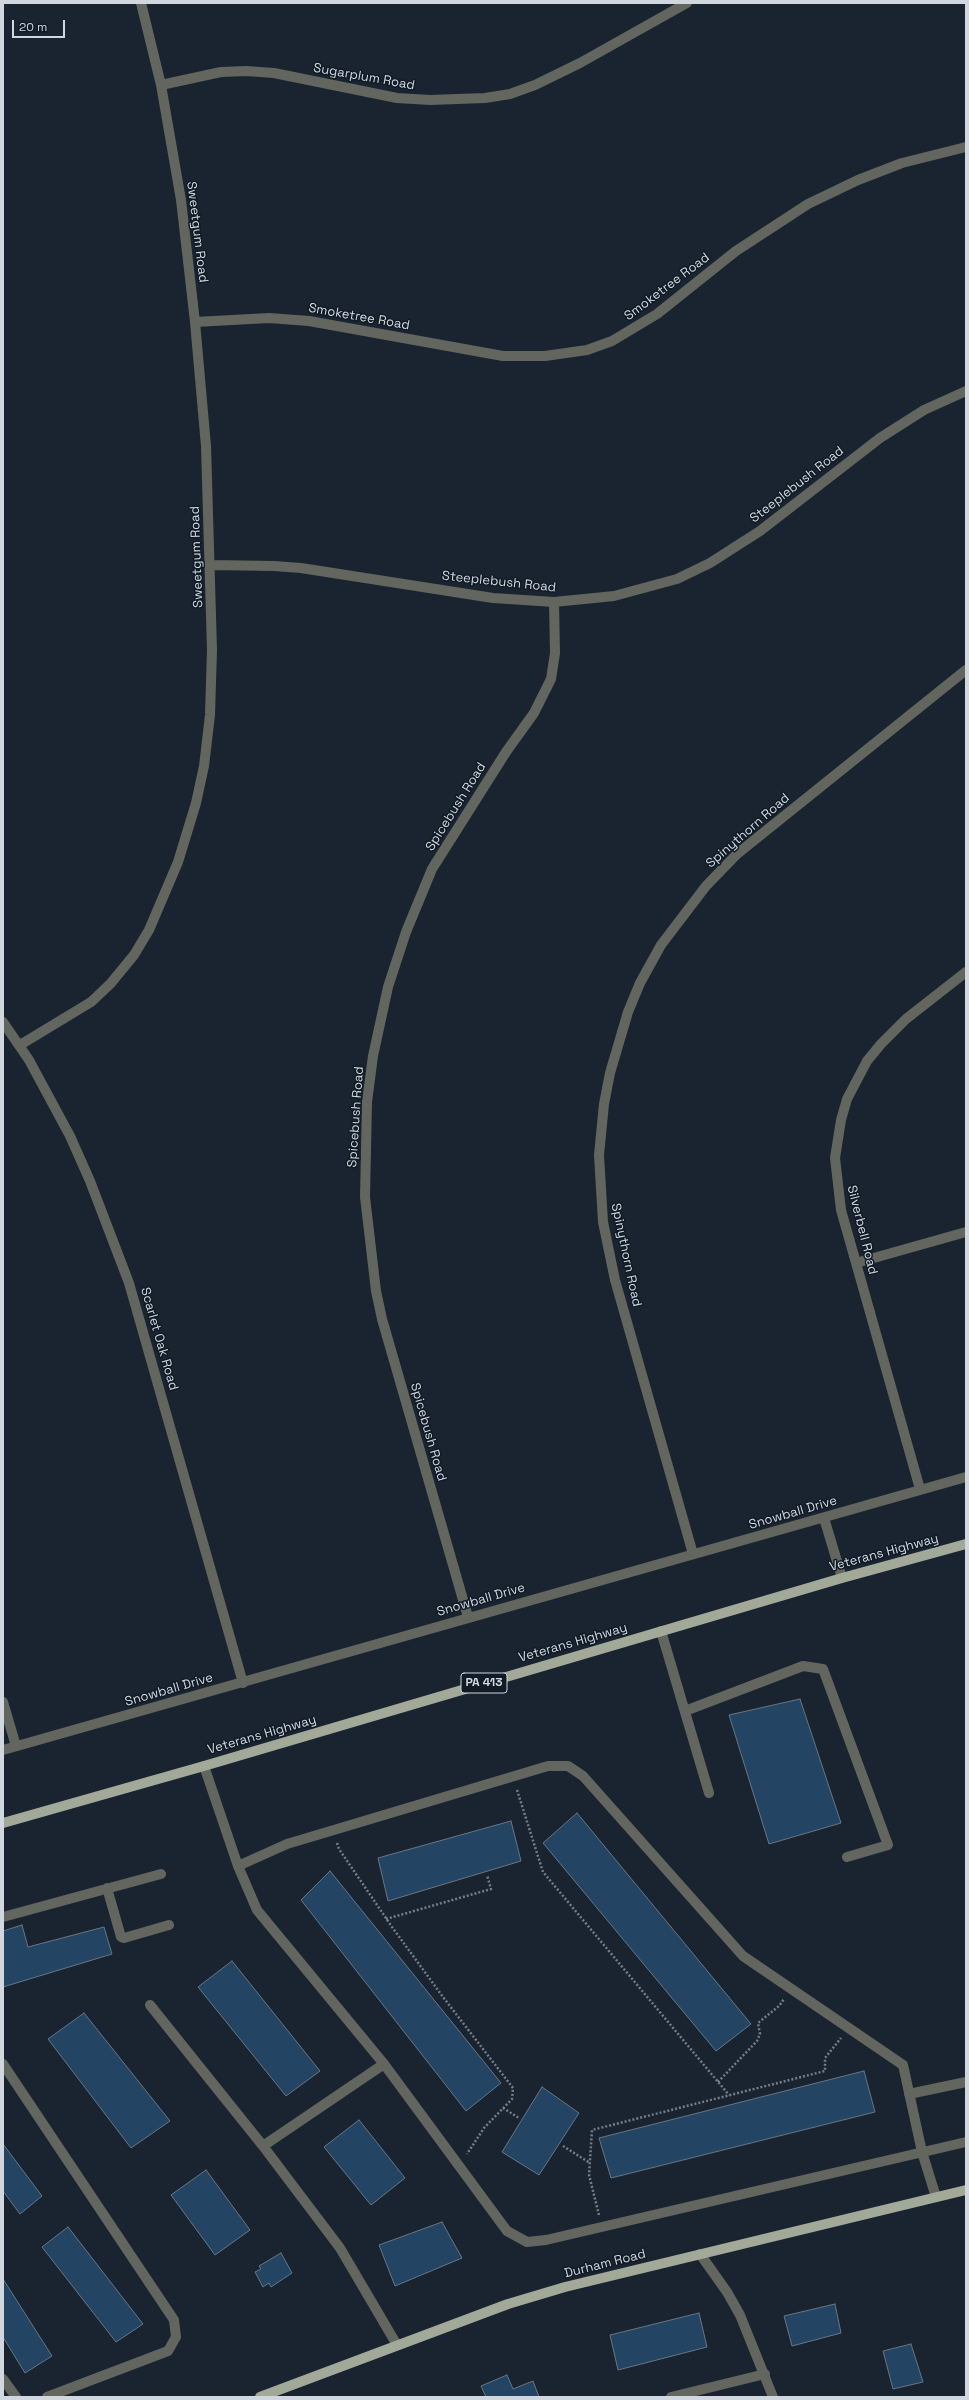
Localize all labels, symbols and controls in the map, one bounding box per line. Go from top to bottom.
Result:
scale bar [14,12,67,38]
text: 20 m [19,19,47,35]
street label: Sugarplum Road [312,60,416,94]
street label: Sweetgum Road [183,180,211,284]
street label: Smoketree Road [621,250,713,324]
street label: Smoketree Road [307,300,411,334]
street label: Steeplebush Road [747,444,847,526]
street label: Sweetgum Road [187,506,207,608]
street label: Steeplebush Road [441,568,557,596]
street label: Spicebush Road [423,760,489,854]
street label: Spinythorn Road [703,791,793,871]
street label: Spicebush Road [345,1066,367,1168]
street label: Silverbell Road [843,1184,881,1276]
street label: Spinythorn Road [607,1202,645,1308]
street label: Scarlet Oak Road [137,1286,181,1392]
street label: Spicebush Road [407,1381,449,1483]
street label: Snowball Drive [747,1493,839,1533]
street label: Veterans Highway [828,1531,940,1575]
street label: Snowball Drive [435,1580,527,1620]
street label: Veterans Highway [517,1620,629,1666]
street label: Snowball Drive [123,1670,215,1710]
road number: PA 413 [461,1673,507,1693]
street label: Veterans Highway [206,1712,318,1758]
street label: Durham Road [563,2246,647,2282]

